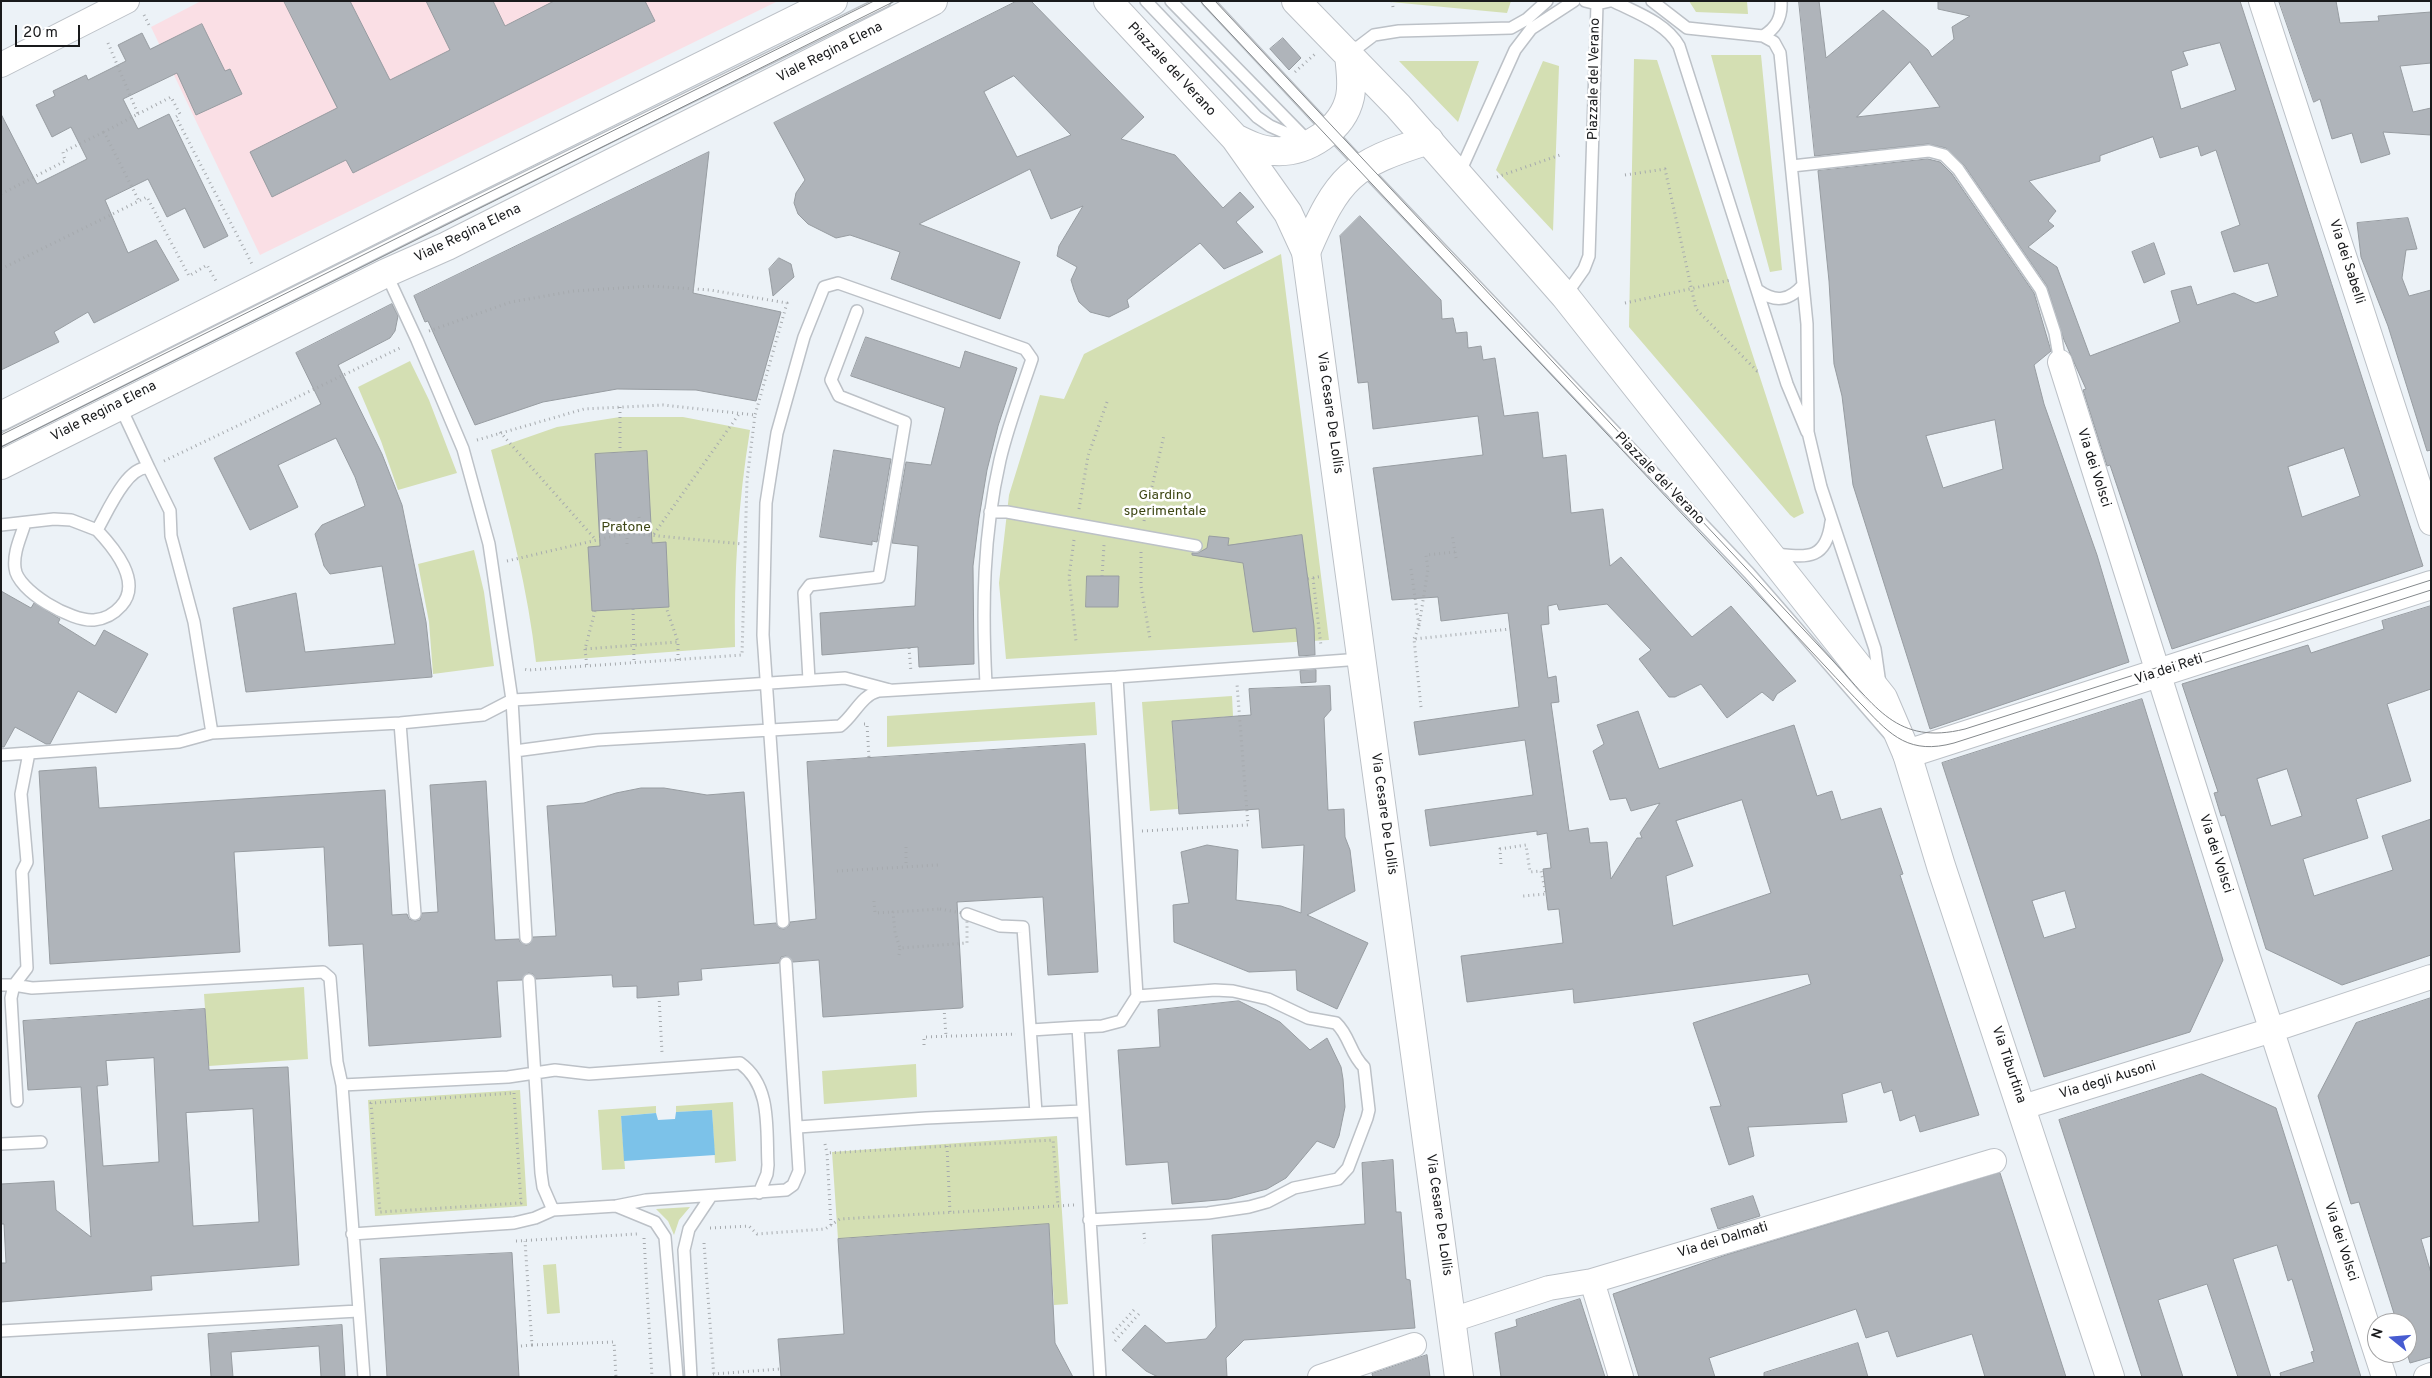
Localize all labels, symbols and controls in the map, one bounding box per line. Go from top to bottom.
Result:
scale bar [18,15,82,47]
street label: Piazzale del Verano [1586,18,1604,140]
street label: Viale Regina Elena [774,19,886,87]
street label: Piazzale del Verano [1123,20,1219,120]
text: 20 m [23,24,58,43]
street label: Viale Regina Elena [412,201,524,267]
street label: Via dei Sabelli [2324,218,2368,306]
street label: Via Cesare De Lollis [1312,351,1346,475]
street label: Viale Regina Elena [48,378,160,446]
street label: Via dei Volsci [2072,426,2114,510]
street label: Piazzale del Verano [1611,429,1707,529]
park label: Giardino sperimentale [1124,488,1206,520]
park label: Pratone [601,520,651,536]
street label: Via dei Reti [2133,651,2205,689]
street label: Via Cesare De Lollis [1366,752,1400,876]
street label: Via dei Volsci [2194,812,2236,896]
street label: Via Tiburtina [1987,1024,2029,1106]
street label: Via degli Ausoni [2058,1058,2158,1104]
street label: Via Cesare De Lollis [1421,1153,1455,1277]
street label: Via dei Volsci [2319,1200,2361,1284]
street label: Via dei Dalmati [1676,1219,1770,1263]
north arrow [2367,1313,2417,1363]
text: N [2369,1326,2388,1341]

